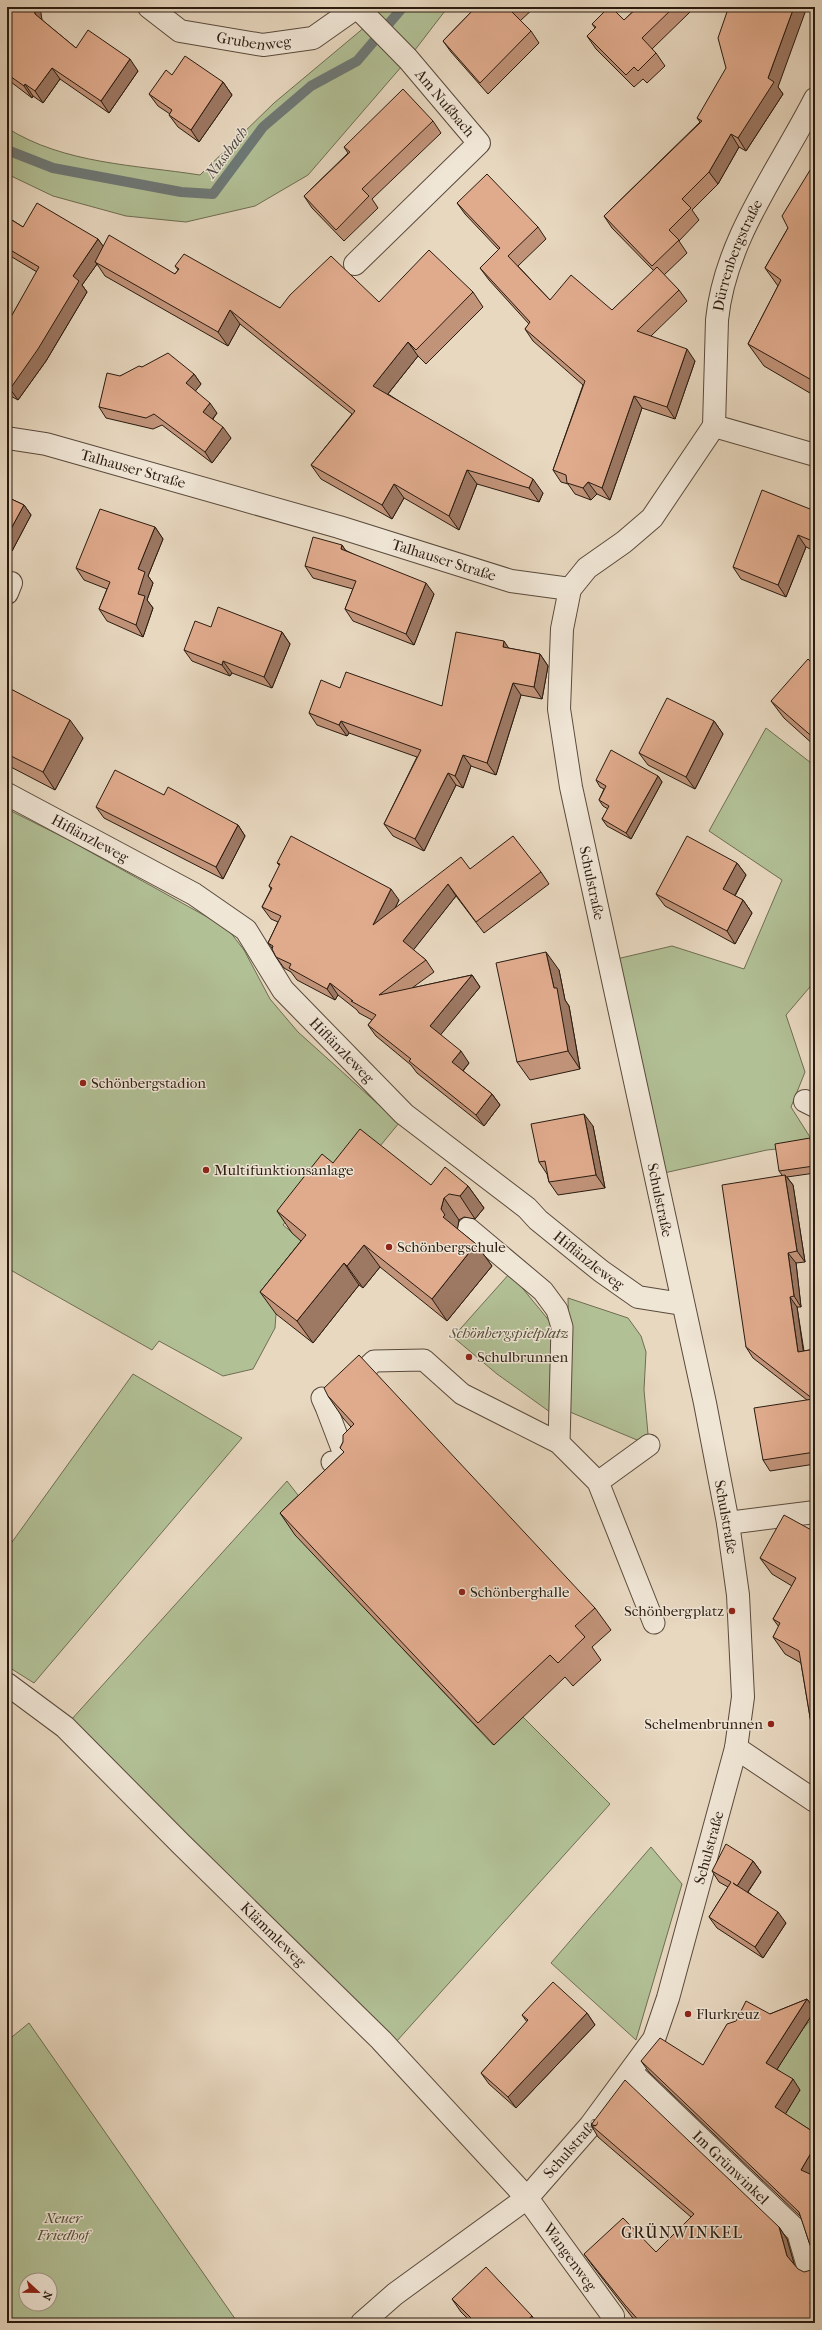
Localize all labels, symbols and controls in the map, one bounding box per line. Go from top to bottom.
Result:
street label: Grubenweg [215,28,293,54]
street label: Am Nußbach [411,65,479,141]
water label: Nussbach [200,123,252,183]
street label: Dürrenbergstraße [709,196,766,313]
street label: Talhauser Straße [78,445,188,492]
street label: Talhauser Straße [390,535,499,585]
street label: Hiflänzleweg [48,810,132,867]
street label: Schulstraße [575,844,609,922]
street label: Hiflänzleweg [306,1014,379,1088]
place label: Schönbergstadion [91,1074,206,1092]
marker: Schönbergstadion [78,1078,88,1088]
place label: Multifunktionsanlage [214,1161,354,1179]
street label: Schulstraße [643,1161,677,1239]
marker: Multifunktionsanlage [201,1165,211,1175]
street label: Hiflänzleweg [550,1227,628,1294]
place label: Schönbergschule [397,1238,506,1256]
marker: Schönbergschule [384,1242,394,1252]
park label: Schönbergspielplatz [448,1324,569,1342]
place label: Schulbrunnen [477,1348,569,1366]
marker: Schulbrunnen [464,1352,474,1362]
street label: Schulstraße [711,1478,741,1556]
place label: Schönberghalle [470,1583,570,1601]
marker: Schönberghalle [457,1587,467,1597]
place label: Schönbergplatz [624,1602,724,1620]
marker: Schönbergplatz [727,1606,737,1616]
place label: Schelmenbrunnen [644,1715,763,1733]
marker: Schelmenbrunnen [766,1719,776,1729]
street label: Schulstraße [690,1808,728,1886]
street label: Klämmleweg [237,1898,310,1971]
place label: Flurkreuz [696,2005,760,2023]
marker: Flurkreuz [683,2009,693,2019]
street label: Schulstraße [540,2113,603,2182]
street label: Im Grünwinkel [689,2127,773,2208]
park label: Neuer Friedhof [36,2209,93,2244]
street label: Wangenweg [539,2219,601,2295]
district label: GRÜNWINKEL [621,2223,743,2242]
north arrow [18,2272,58,2312]
text: N [39,2289,54,2302]

